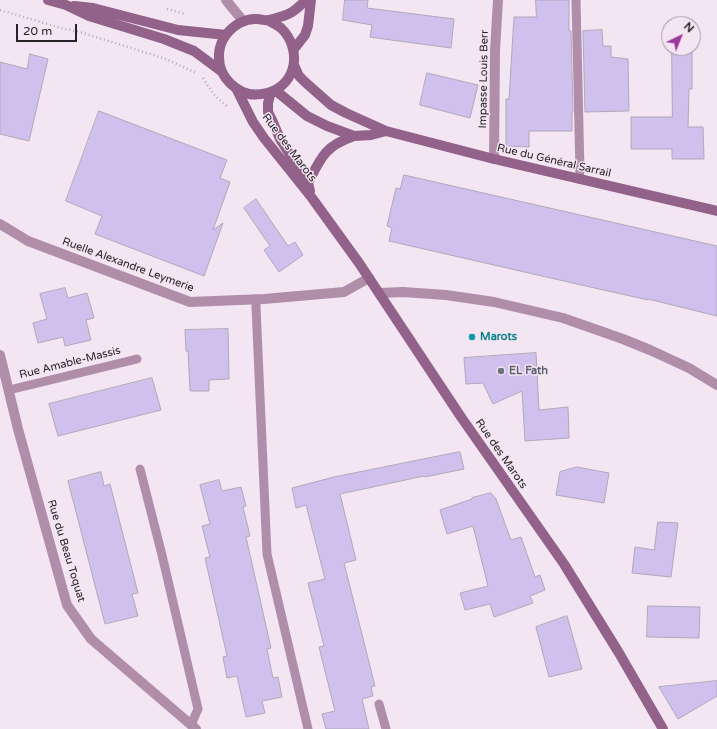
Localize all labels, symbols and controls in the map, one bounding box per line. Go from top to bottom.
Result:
scale bar [18,16,79,42]
north arrow [661,16,701,56]
text: N [681,20,697,35]
text: 20 m [23,24,52,38]
street label: Impasse Louis Berr [477,30,491,128]
street label: Rue des Marots [259,111,319,185]
street label: Rue du Général Sarrail [496,141,612,181]
street label: Ruelle Alexandre Leymerie [60,235,196,295]
place label: Marots [480,330,517,344]
marker: Marots [467,332,477,342]
street label: Rue Amable-Massis [18,344,122,382]
place label: EL Fath [509,364,548,378]
marker: EL Fath [496,366,506,376]
street label: Rue des Marots [472,417,530,491]
street label: Rue du Beau Toquat [44,498,88,604]

